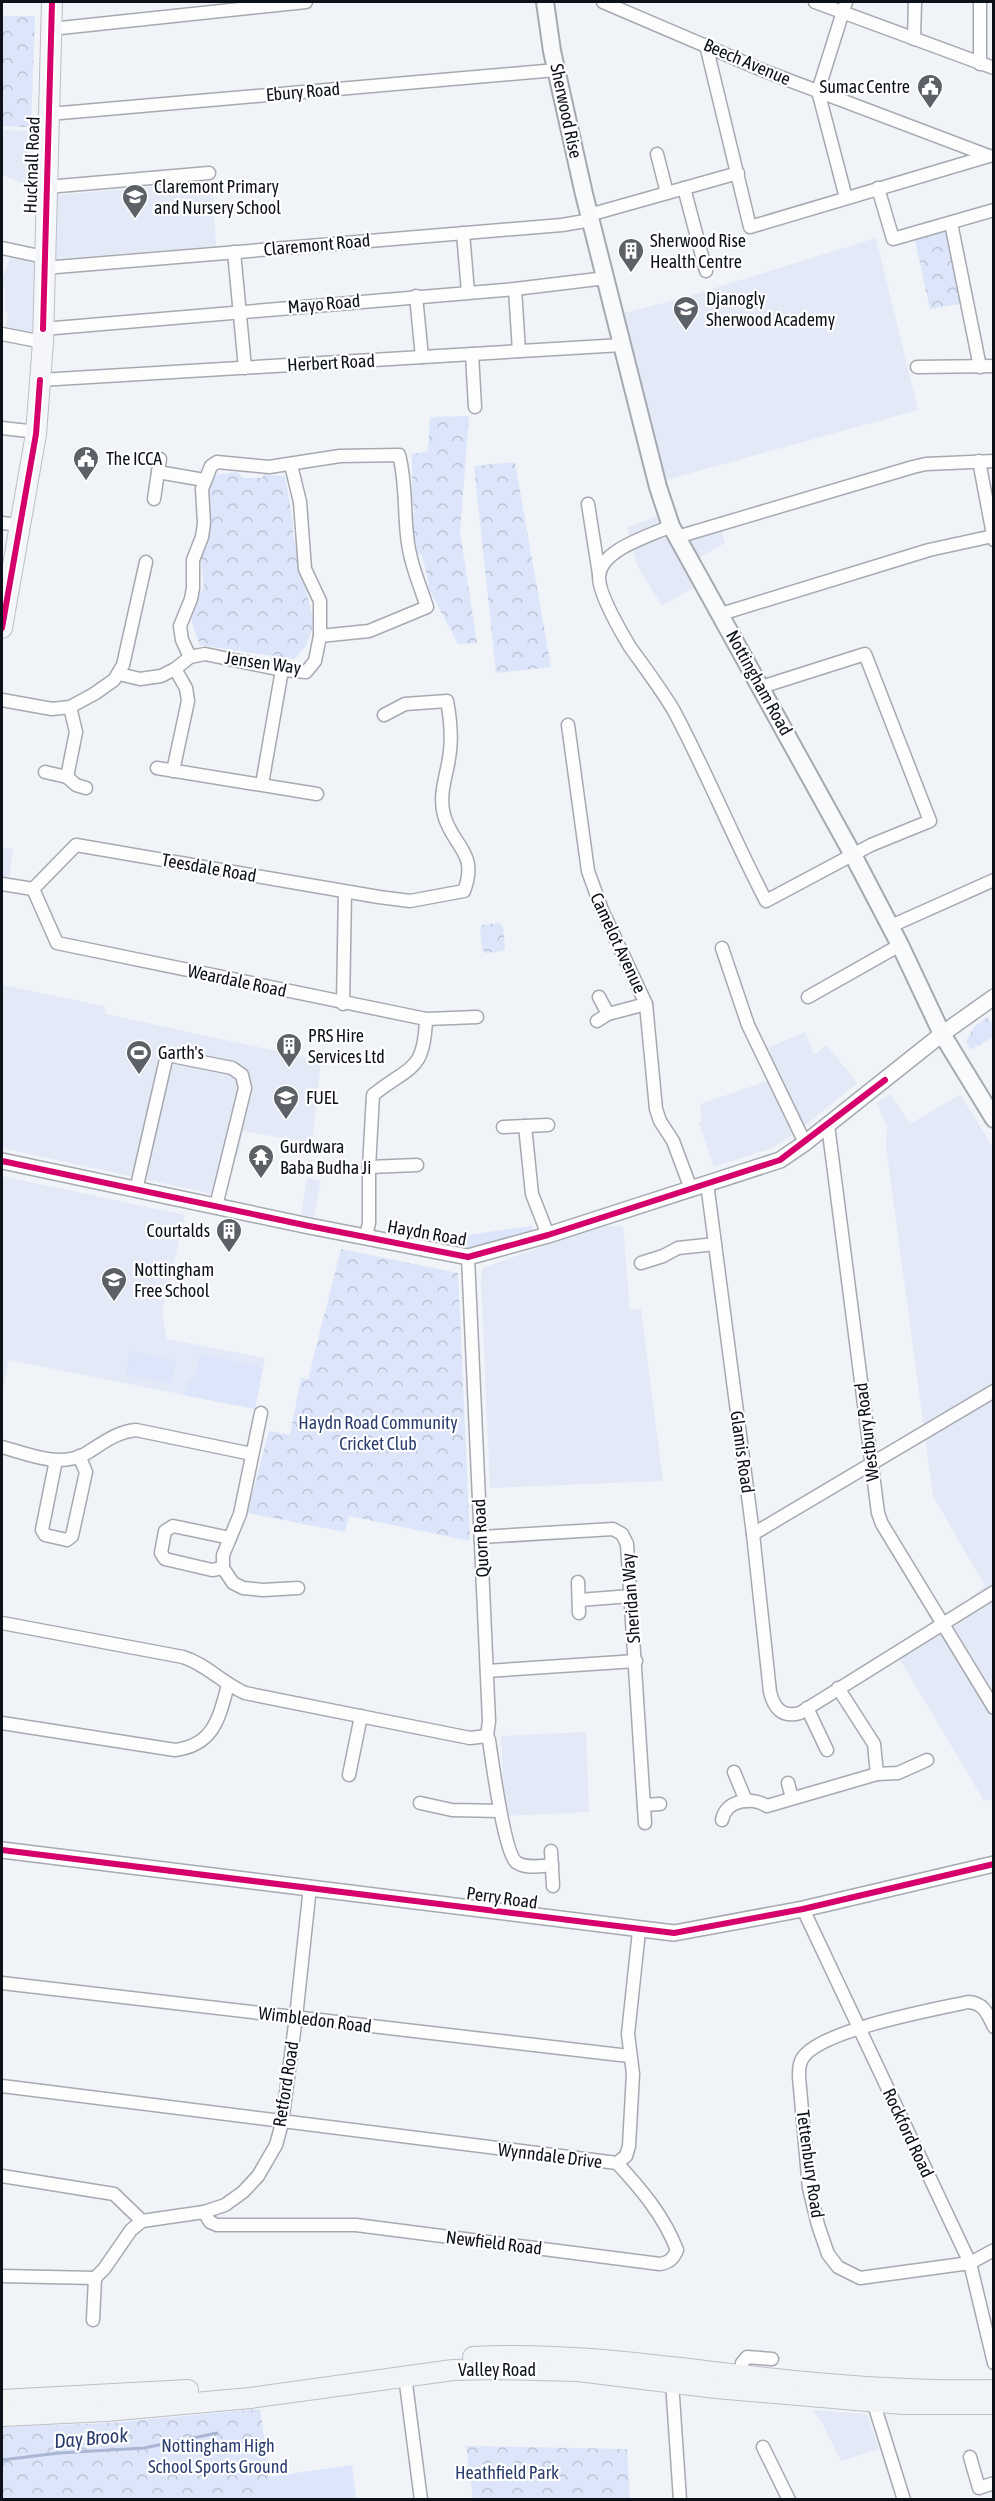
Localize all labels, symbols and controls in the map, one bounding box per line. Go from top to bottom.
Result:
street label: Beech Avenue [701,34,794,89]
street label: Sherwood Rise [546,62,587,160]
public building icon: Sumac Centre [915,72,945,110]
place label: Sumac Centre [820,76,910,97]
street label: Ebury Road [265,78,341,105]
street label: Hucknall Road [19,116,44,214]
place label: Claremont Primary and Nursery School [154,176,281,218]
school or university icon: Claremont Primary and Nursery School [120,182,150,220]
street label: Claremont Road [263,229,371,260]
place label: Sherwood Rise Health Centre [650,230,746,272]
building icon: Sherwood Rise Health Centre [616,236,646,274]
place label: Djanogly Sherwood Academy [706,288,835,330]
street label: Mayo Road [287,290,361,317]
school or university icon: Djanogly Sherwood Academy [671,294,701,332]
street label: Herbert Road [287,350,375,375]
public building icon: The ICCA [71,444,101,482]
place label: The ICCA [106,448,162,469]
street label: Nottingham Road [722,627,797,739]
street label: Jensen Way [224,647,303,678]
street label: Teesdale Road [160,849,258,886]
street label: Camelot Avenue [586,889,651,996]
street label: Weardale Road [186,960,289,1001]
place label: PRS Hire Services Ltd [308,1025,385,1067]
building icon: PRS Hire Services Ltd [274,1031,304,1069]
sports icon: Garth's [124,1038,154,1076]
place label: Garth's [158,1042,204,1063]
school or university icon: FUEL [271,1083,301,1121]
place label: FUEL [306,1087,339,1108]
place label: Gurdwara Baba Budha Ji [280,1136,372,1178]
temple icon: Gurdwara Baba Budha Ji [246,1142,276,1180]
street label: Haydn Road [386,1215,468,1250]
building icon: Courtalds [214,1216,244,1254]
place label: Courtalds [147,1220,210,1241]
place label: Nottingham Free School [134,1259,214,1301]
school or university icon: Nottingham Free School [99,1265,129,1303]
street label: Westbury Road [850,1382,883,1482]
street label: Glamis Road [726,1409,759,1494]
park label: Haydn Road Community Cricket Club [298,1412,458,1454]
street label: Quorn Road [468,1498,493,1578]
street label: Sheridan Way [617,1552,644,1644]
street label: Perry Road [465,1882,539,1913]
street label: Wimbledon Road [257,2002,373,2037]
street label: Retford Road [268,2040,303,2128]
street label: Rockford Road [879,2085,938,2181]
street label: Tettenbury Road [793,2109,828,2219]
street label: Wynndale Drive [497,2139,603,2172]
street label: Newfield Road [445,2226,543,2259]
street label: Valley Road [458,2359,536,2380]
water label: Day Brook [53,2423,129,2452]
park label: Nottingham High School Sports Ground [148,2435,288,2477]
park label: Heathfield Park [455,2462,559,2483]

